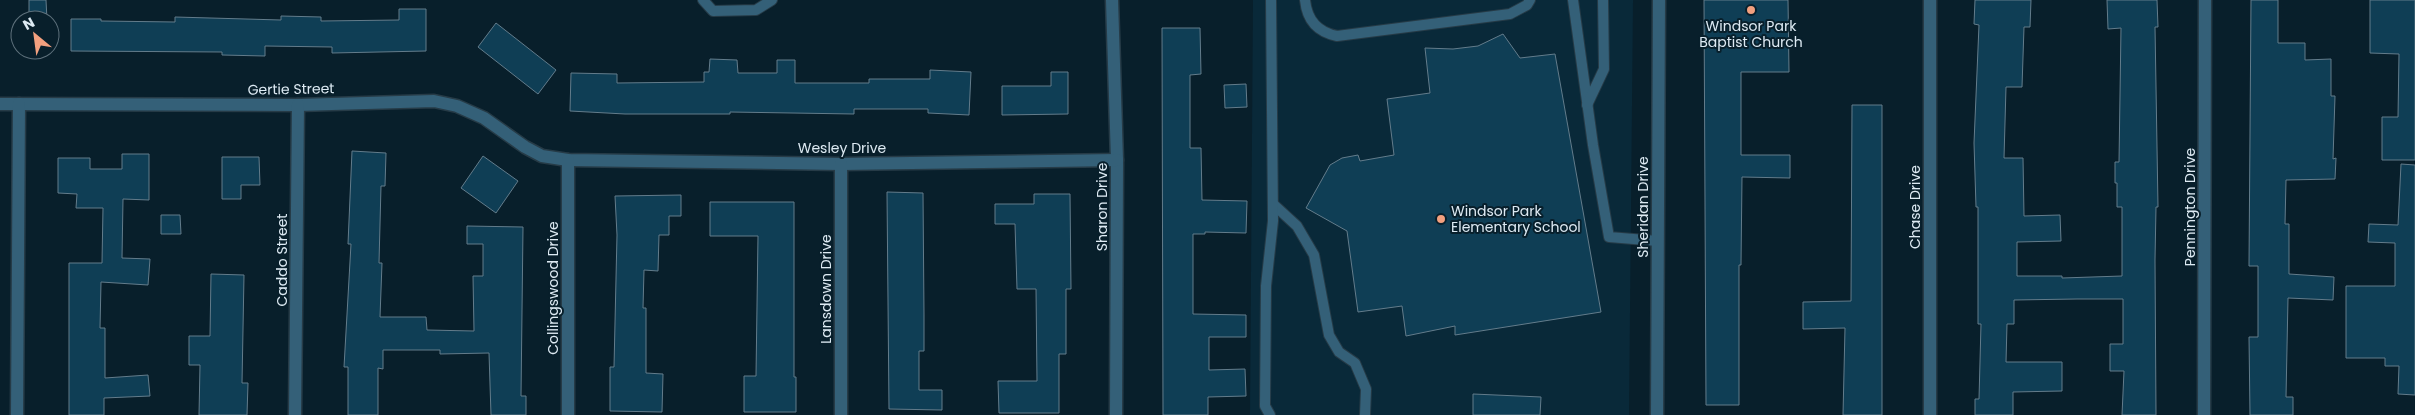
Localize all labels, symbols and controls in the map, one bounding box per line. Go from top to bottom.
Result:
marker: Windsor Park Baptist Church [1745,4,1757,16]
north arrow [10,10,60,60]
text: N [19,12,38,35]
place label: Windsor Park Baptist Church [1699,16,1803,52]
street label: Gertie Street [247,78,335,100]
street label: Wesley Drive [798,138,887,158]
street label: Pennington Drive [2180,147,2200,266]
street label: Sheridan Drive [1633,156,1653,258]
street label: Sharon Drive [1092,162,1112,251]
street label: Chase Drive [1905,165,1925,249]
place label: Windsor Park Elementary School [1451,201,1581,237]
marker: Windsor Park Elementary School [1435,213,1447,225]
street label: Caddo Street [272,214,292,306]
street label: Collingswood Drive [543,221,563,355]
street label: Lansdown Drive [816,234,836,344]

